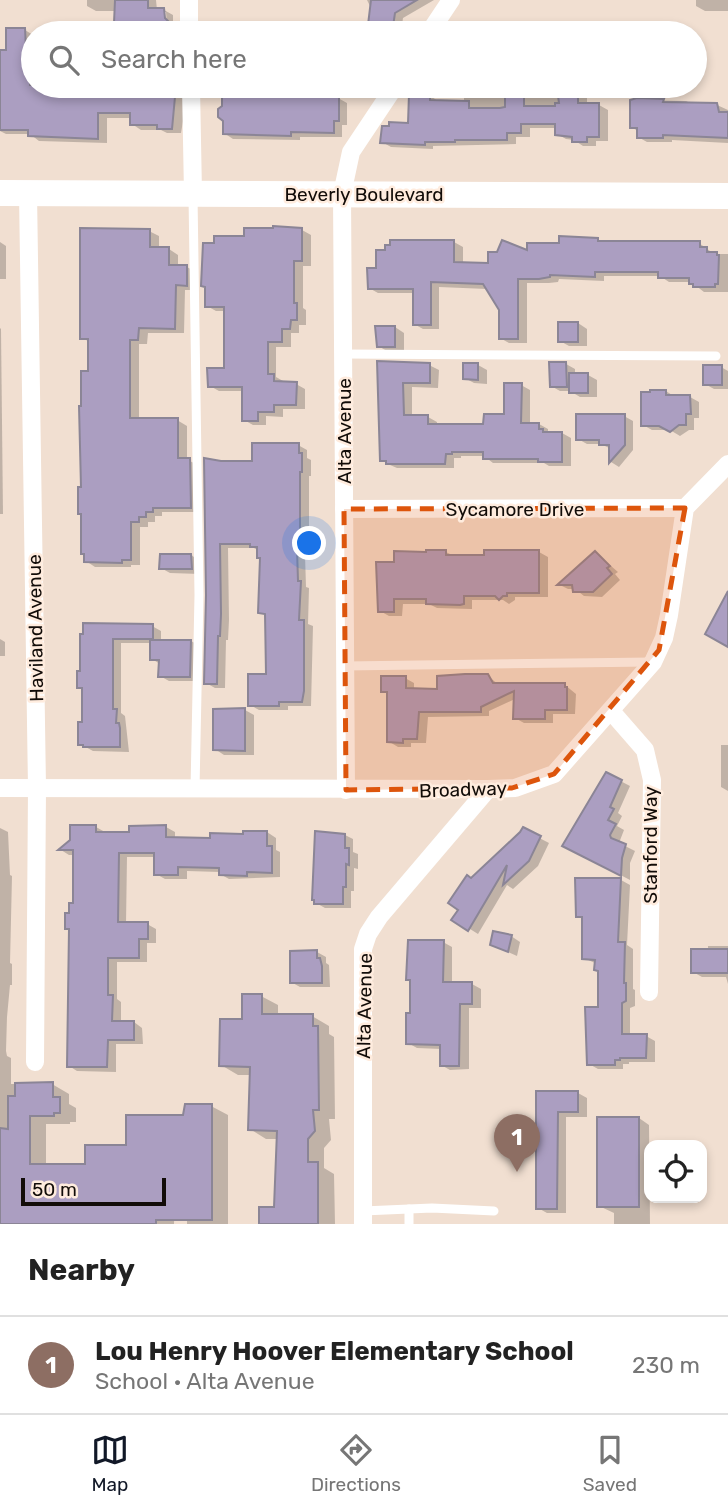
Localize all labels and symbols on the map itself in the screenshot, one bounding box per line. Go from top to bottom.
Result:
street label: Beverly Boulevard [284,183,444,206]
street label: Alta Avenue [333,378,356,484]
street label: Sycamore Drive [446,498,584,521]
your location [292,526,326,560]
street label: Haviland Avenue [23,554,48,702]
street label: Broadway [419,776,507,803]
street label: Stanford Way [639,786,662,904]
street label: Alta Avenue [352,953,377,1059]
pin: 1 [494,1114,540,1172]
scale bar [21,1175,166,1207]

